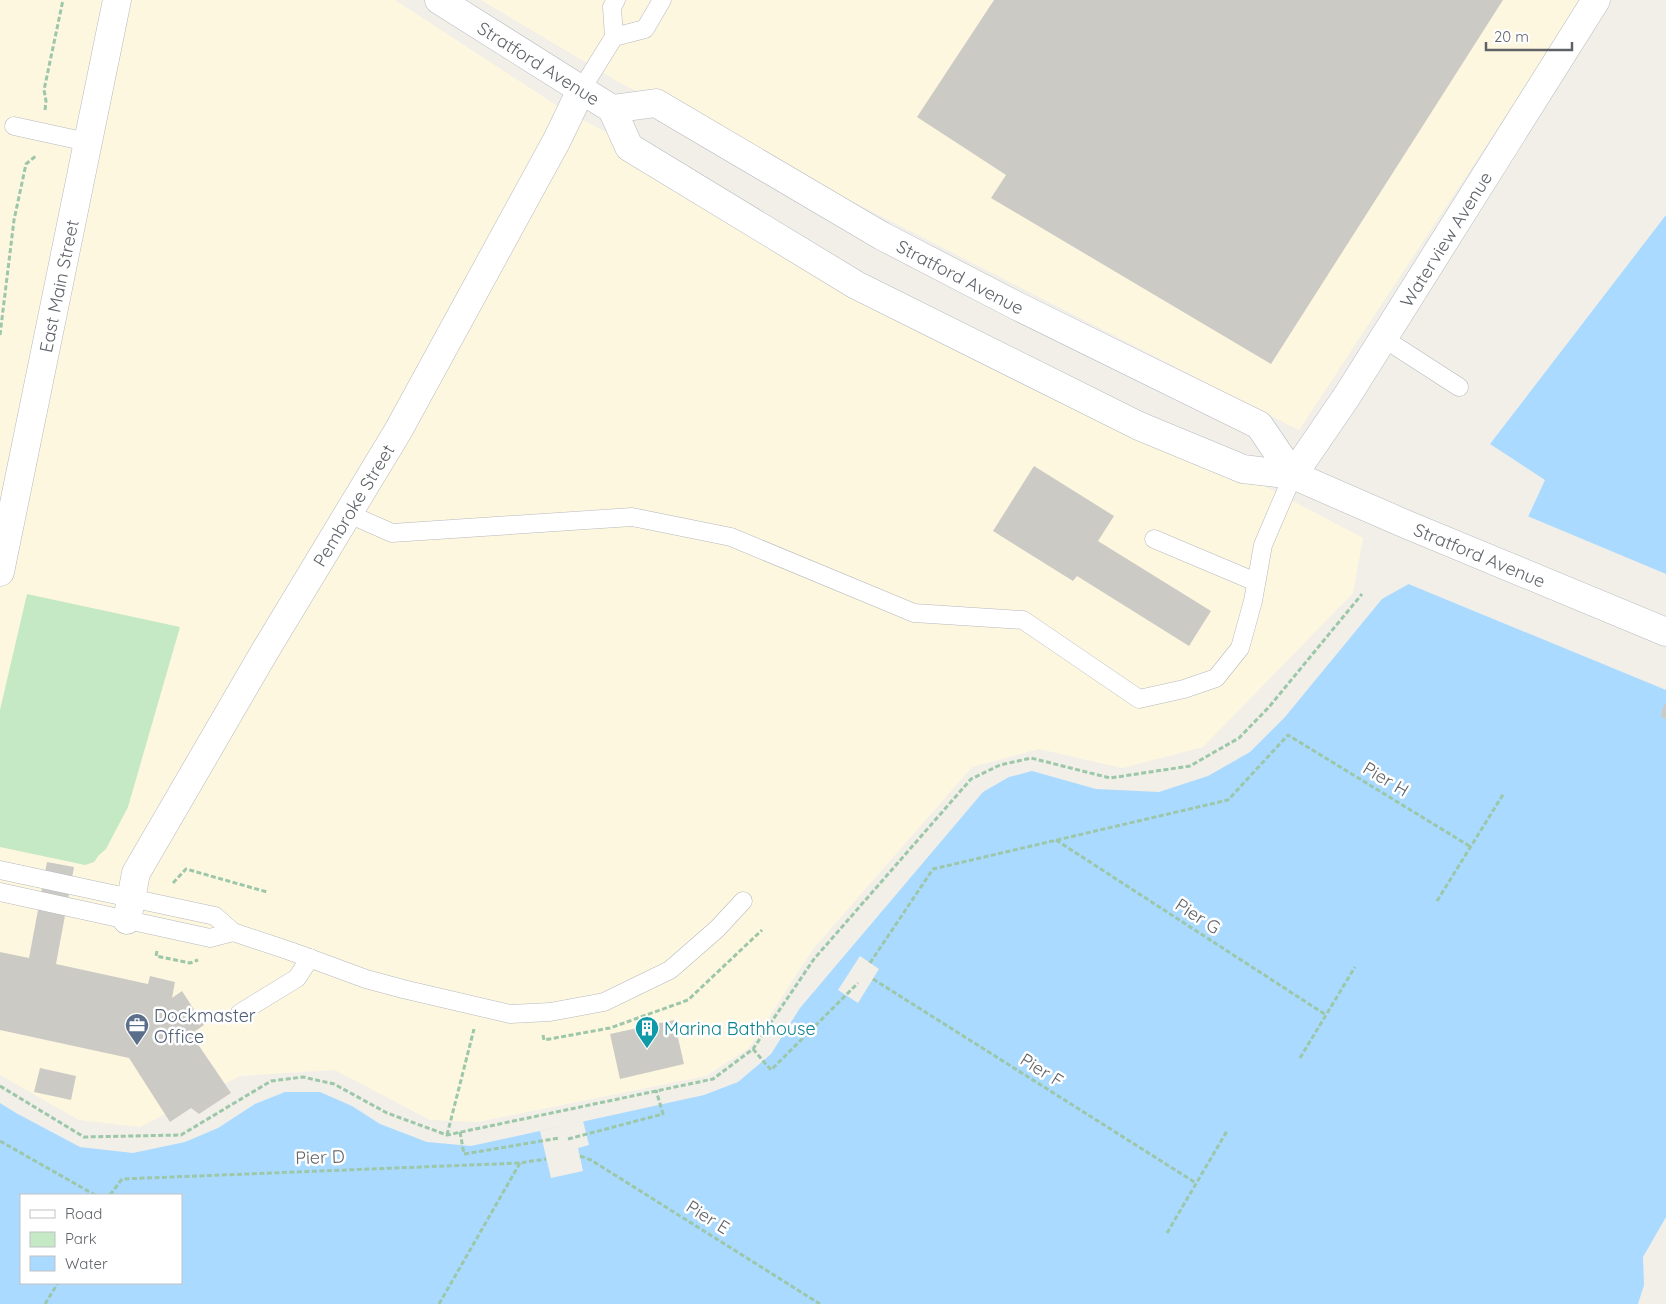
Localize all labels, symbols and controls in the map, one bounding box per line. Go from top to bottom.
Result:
street label: Stratford Avenue [473,16,604,110]
scale bar [1486,20,1572,52]
text: 20 m [1494,27,1529,46]
street label: Waterview Avenue [1394,167,1497,311]
street label: East Main Street [34,218,83,354]
street label: Stratford Avenue [893,234,1028,319]
street label: Pembroke Street [307,440,399,571]
street label: Stratford Avenue [1411,517,1549,592]
street label: Pier H [1359,756,1413,802]
street label: Pier G [1171,893,1225,939]
place label: Dockmaster Office [154,1004,256,1048]
office icon: Dockmaster Office [124,1012,150,1046]
building icon: Marina Bathhouse [634,1015,660,1049]
place label: Marina Bathhouse [664,1017,816,1040]
street label: Pier F [1016,1048,1068,1092]
street label: Pier D [295,1145,345,1169]
legend [20,1194,182,1284]
street label: Pier E [682,1195,734,1239]
text: Road [65,1204,102,1223]
text: Park [65,1229,97,1248]
text: Water [65,1254,108,1273]

